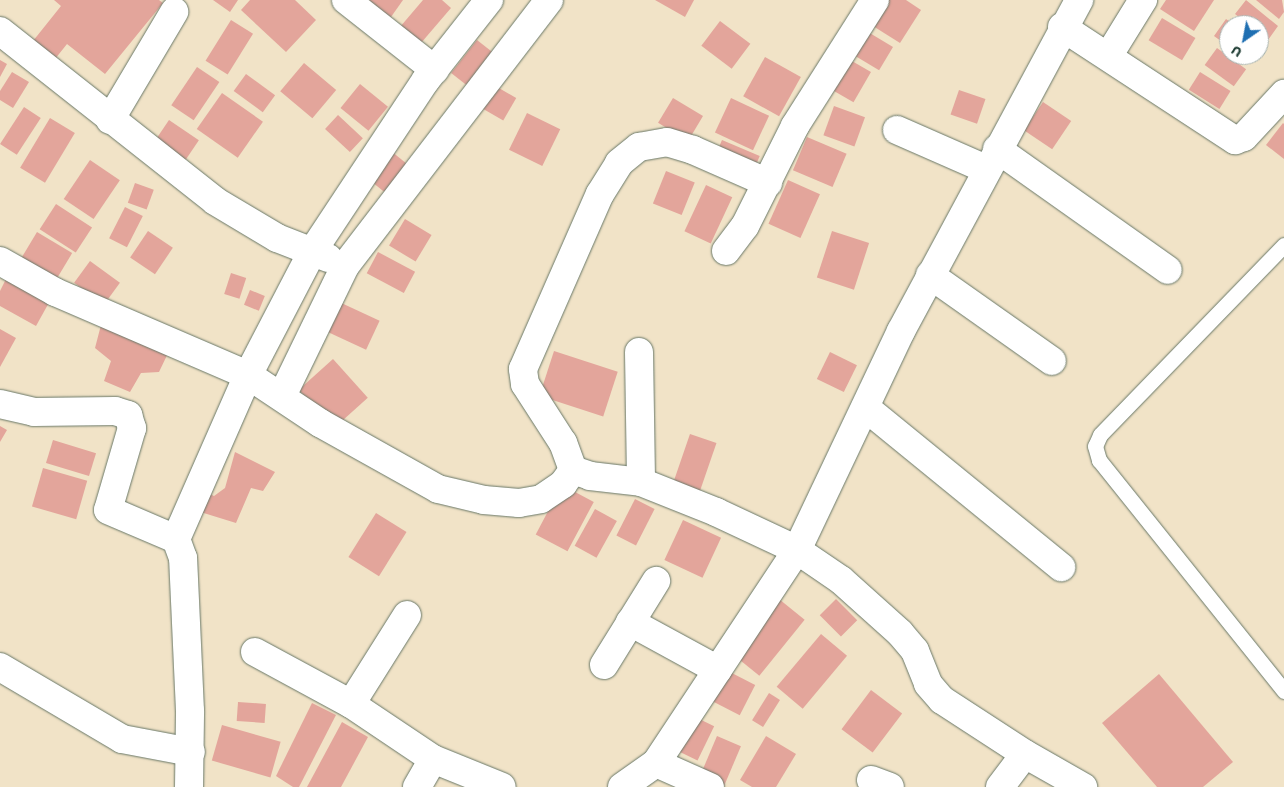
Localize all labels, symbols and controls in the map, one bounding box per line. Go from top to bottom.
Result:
north arrow [1219,15,1269,65]
text: U [1227,42,1245,62]

